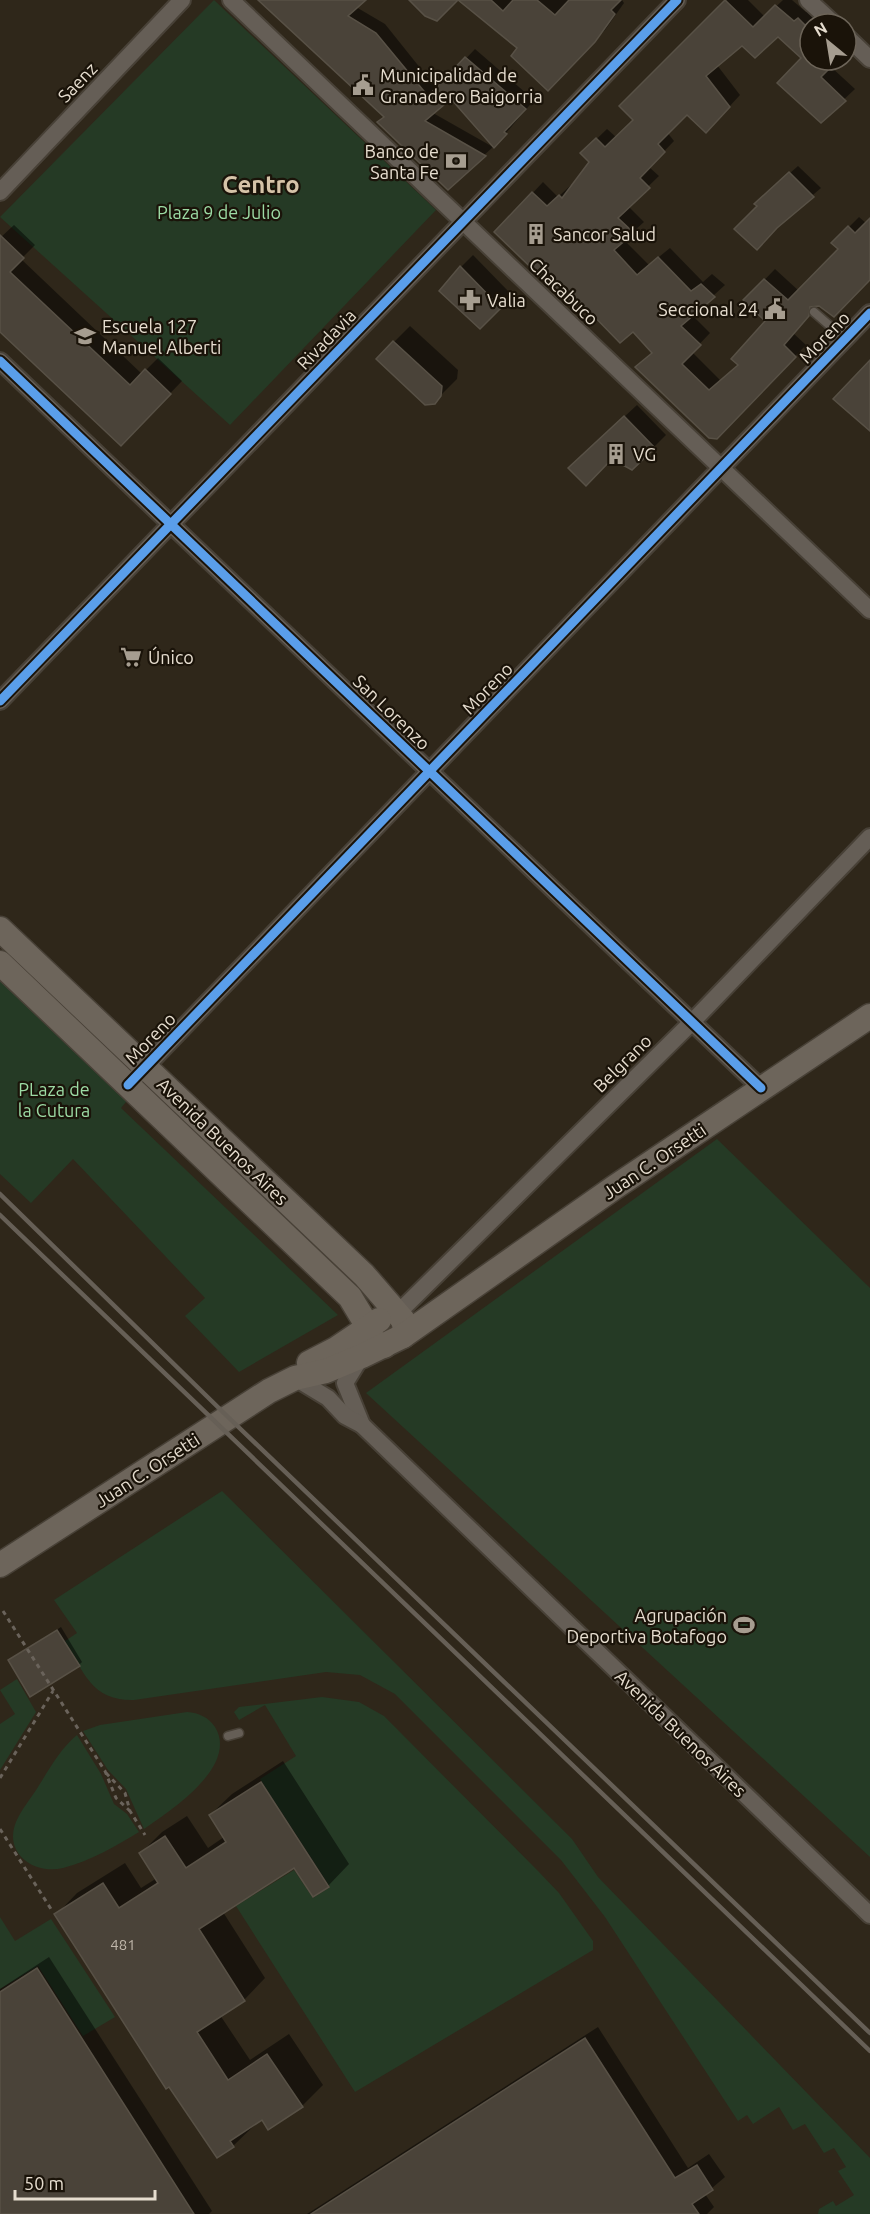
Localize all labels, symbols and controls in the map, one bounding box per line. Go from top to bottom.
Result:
north arrow [798,12,858,72]
text: N [811,18,830,40]
street label: Saenz [53,58,101,106]
place label: Municipalidad de Granadero Baigorria [380,65,543,106]
public building icon: Municipalidad de Granadero Baigorria [351,73,375,97]
place label: Banco de Santa Fe [365,141,439,182]
bank icon: Banco de Santa Fe [444,149,468,173]
district label: Centro [222,171,300,198]
park label: Plaza 9 de Julio [157,202,281,222]
building icon: Sancor Salud [524,222,548,246]
place label: Sancor Salud [553,224,656,244]
street label: Chacabuco [525,253,603,329]
pharmacy icon: Valia [458,288,482,312]
place label: Valia [487,290,526,310]
public building icon: Seccional 24 [763,297,787,321]
place label: Seccional 24 [658,299,758,319]
street label: Rivadavia [292,305,360,373]
street label: Moreno [795,307,853,367]
place label: Escuela 127 Manuel Alberti [102,316,221,357]
school or university icon: Escuela 127 Manuel Alberti [73,324,97,348]
building icon: VG [604,442,628,466]
place label: VG [633,444,656,464]
supermarket icon: Único [119,645,143,669]
place label: Único [148,646,194,667]
street label: Moreno [458,658,516,718]
street label: San Lorenzo [350,671,434,753]
street label: Moreno [121,1008,179,1068]
street label: Belgrano [589,1030,655,1096]
street label: Avenida Buenos Aires [154,1073,293,1209]
park label: PLaza de la Cutura [18,1079,90,1120]
street label: Juan C. Orsetti [599,1119,709,1203]
street label: Juan C. Orsetti [91,1429,203,1511]
place label: Agrupación Deportiva Botafogo [566,1605,727,1646]
sports icon: Agrupación Deportiva Botafogo [732,1613,756,1637]
street label: Avenida Buenos Aires [612,1665,751,1801]
house number: 481 [110,1936,136,1953]
scale bar [15,2163,154,2201]
text: 50 m [24,2173,64,2193]

